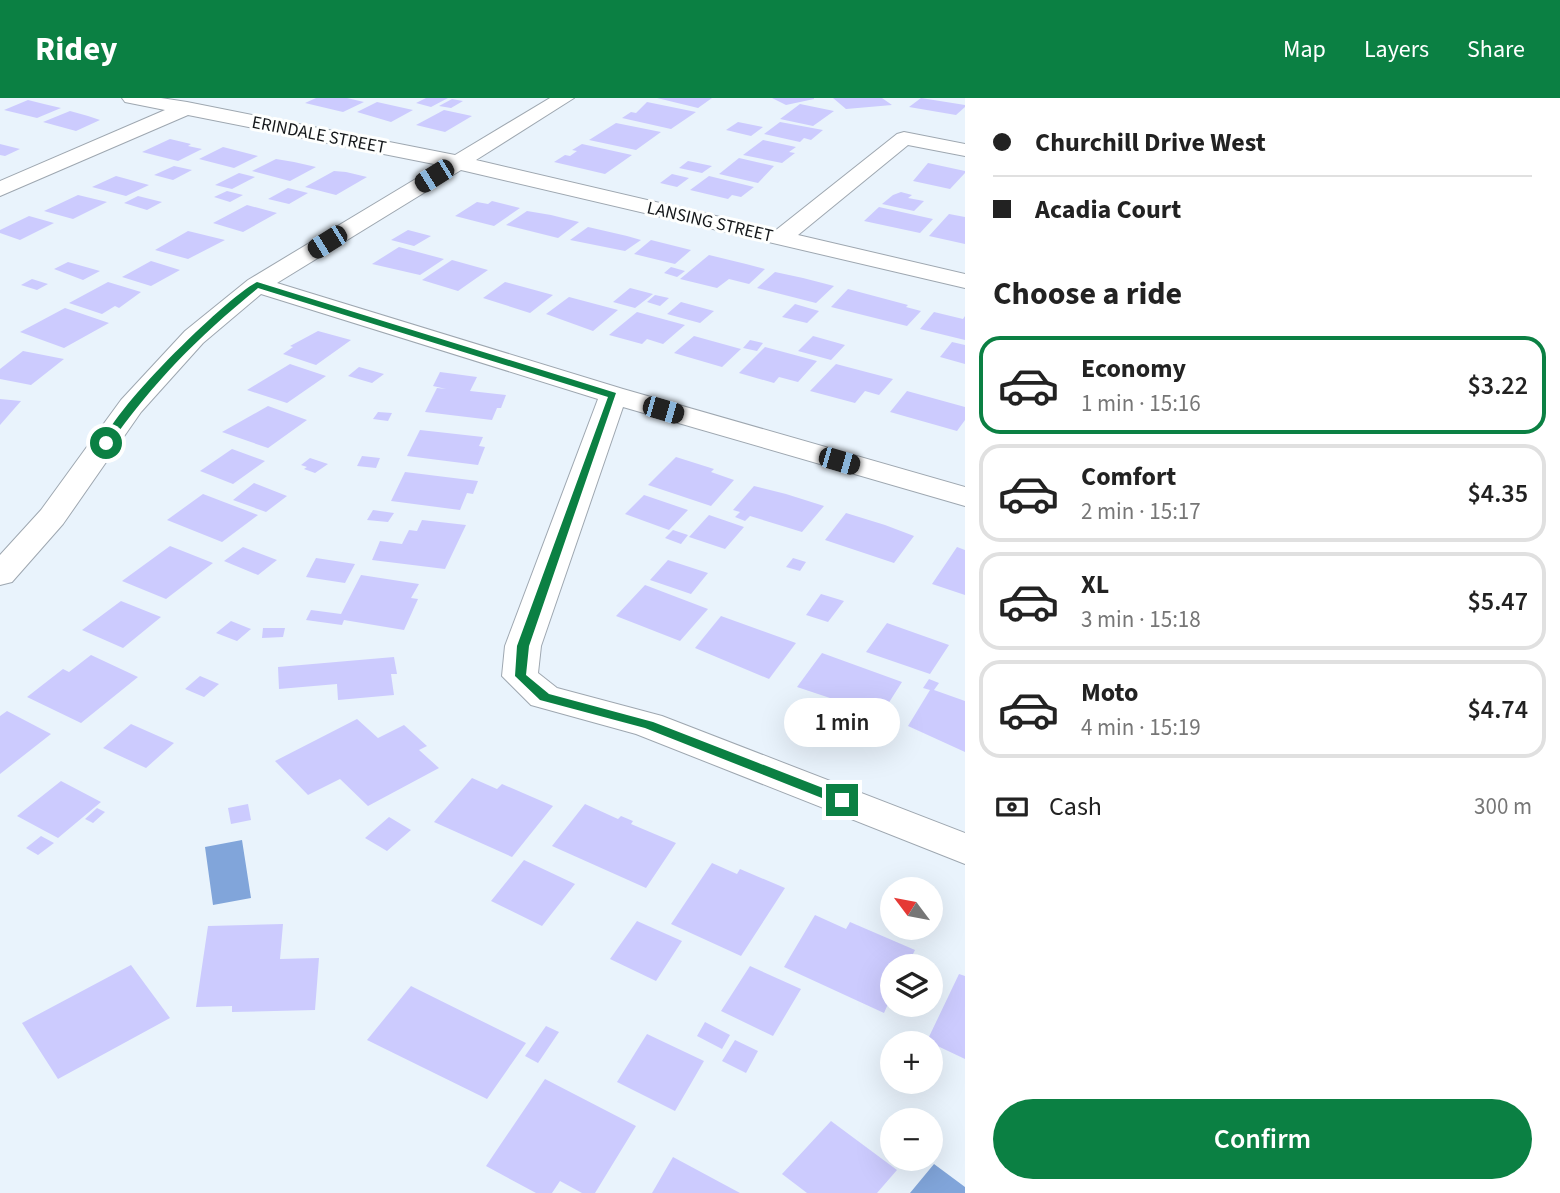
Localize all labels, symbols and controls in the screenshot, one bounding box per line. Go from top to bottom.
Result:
text: Ridey [35,26,117,73]
text: Map [1283,32,1326,67]
text: Layers [1364,32,1429,67]
text: Share [1467,32,1525,67]
street label: ERINDALE STREET [250,110,389,160]
text: Churchill Drive West [1035,124,1266,161]
car [411,156,458,196]
text: Acadia Court [1035,191,1181,228]
street label: LANSING STREET [644,195,776,249]
car [304,222,351,262]
text: Choose a ride [993,271,1182,317]
text: Economy [1081,350,1186,387]
icon: car [997,354,1060,417]
text: $3.22 [1467,367,1528,404]
text: 1 min · 15:16 [1081,387,1201,420]
car [640,394,687,426]
route start [90,427,122,459]
car [816,445,863,477]
text: Comfort [1081,458,1176,495]
icon: car [997,462,1060,525]
text: $4.35 [1467,475,1528,512]
text: 2 min · 15:17 [1081,495,1201,528]
text: XL [1081,566,1109,603]
icon: car [997,570,1060,633]
text: $5.47 [1467,583,1528,620]
text: 3 min · 15:18 [1081,603,1201,636]
text: Moto [1081,674,1138,711]
icon: car [997,678,1060,741]
text: $4.74 [1467,691,1528,728]
callout: 1 min [784,698,900,748]
text: 1 min [815,706,869,739]
text: 4 min · 15:19 [1081,711,1201,744]
route end [826,784,858,816]
icon: cash [993,788,1031,826]
text: Cash [1049,788,1102,825]
text: 300 m [1474,790,1532,823]
north arrow [880,877,943,940]
map controls [880,877,943,1171]
button: layers [880,954,943,1017]
button: + [880,1031,943,1094]
button: Confirm [993,1099,1532,1179]
button: − [880,1108,943,1171]

